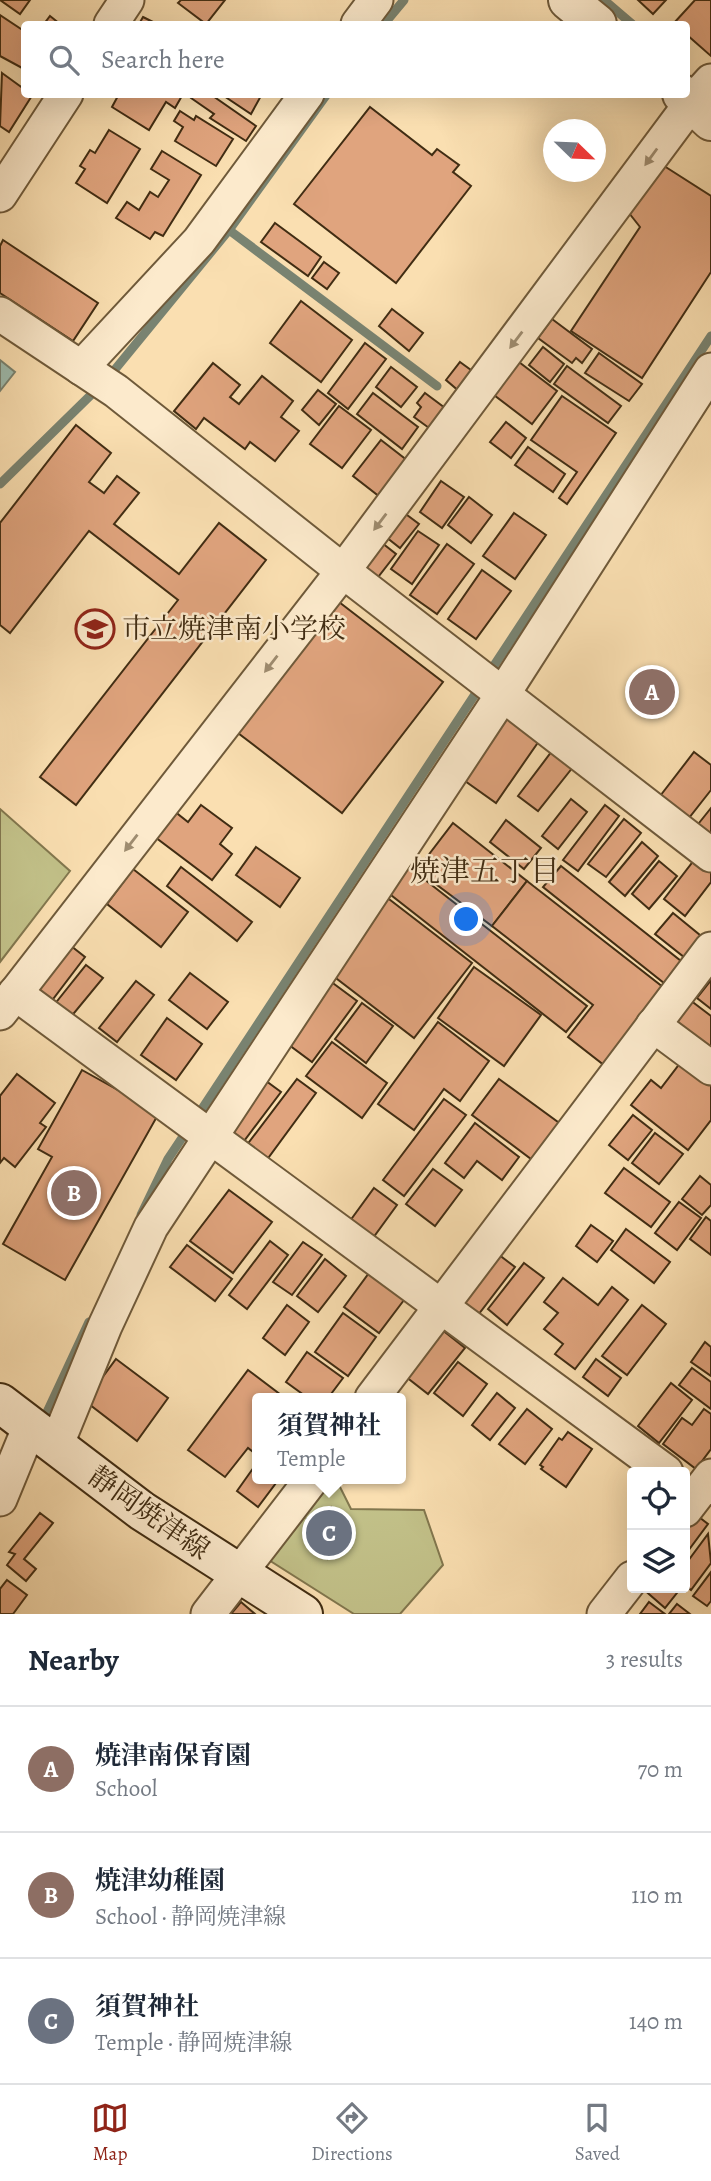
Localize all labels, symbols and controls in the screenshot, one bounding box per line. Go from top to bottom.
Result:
search box [21,21,690,98]
icon: search [45,41,83,79]
text: Search here [101,42,225,77]
north arrow [543,119,606,182]
one-way arrow [645,148,659,166]
one-way arrow [509,331,523,349]
one-way arrow [373,513,387,531]
school or university icon: 市立焼津南小学校 [74,608,116,650]
place label: 市立焼津南小学校 [122,610,346,648]
one-way arrow [263,654,278,672]
pin: A [629,666,675,718]
one-way arrow [124,834,139,852]
district label: 焼津五丁目 [410,851,560,891]
your location [449,902,483,936]
pin: B [51,1167,97,1219]
popup [252,1393,406,1484]
text: 須賀神社 [277,1408,381,1443]
text: Temple [277,1443,346,1474]
street label: 静岡焼津線 [81,1457,217,1569]
map controls [627,1467,690,1593]
button: locate [627,1467,690,1530]
pin: C [306,1507,352,1559]
button: layers [627,1530,690,1593]
text: Nearby [28,1640,119,1680]
text: 3 results [606,1644,683,1675]
text: 焼津南保育園 [95,1738,251,1773]
text: A [44,1754,58,1785]
text: 70 m [637,1754,683,1785]
text: School [95,1773,157,1804]
text: 焼津幼稚園 [95,1863,225,1898]
text: B [44,1880,58,1911]
text: 110 m [631,1880,683,1911]
text: School · 静岡焼津線 [95,1901,286,1932]
text: 須賀神社 [95,1989,199,2024]
text: C [44,2006,58,2037]
text: 140 m [629,2006,683,2037]
text: Temple · 静岡焼津線 [95,2027,292,2058]
tab: Map [91,2099,129,2167]
tab: Directions [311,2099,393,2167]
tab: Saved [575,2099,620,2167]

